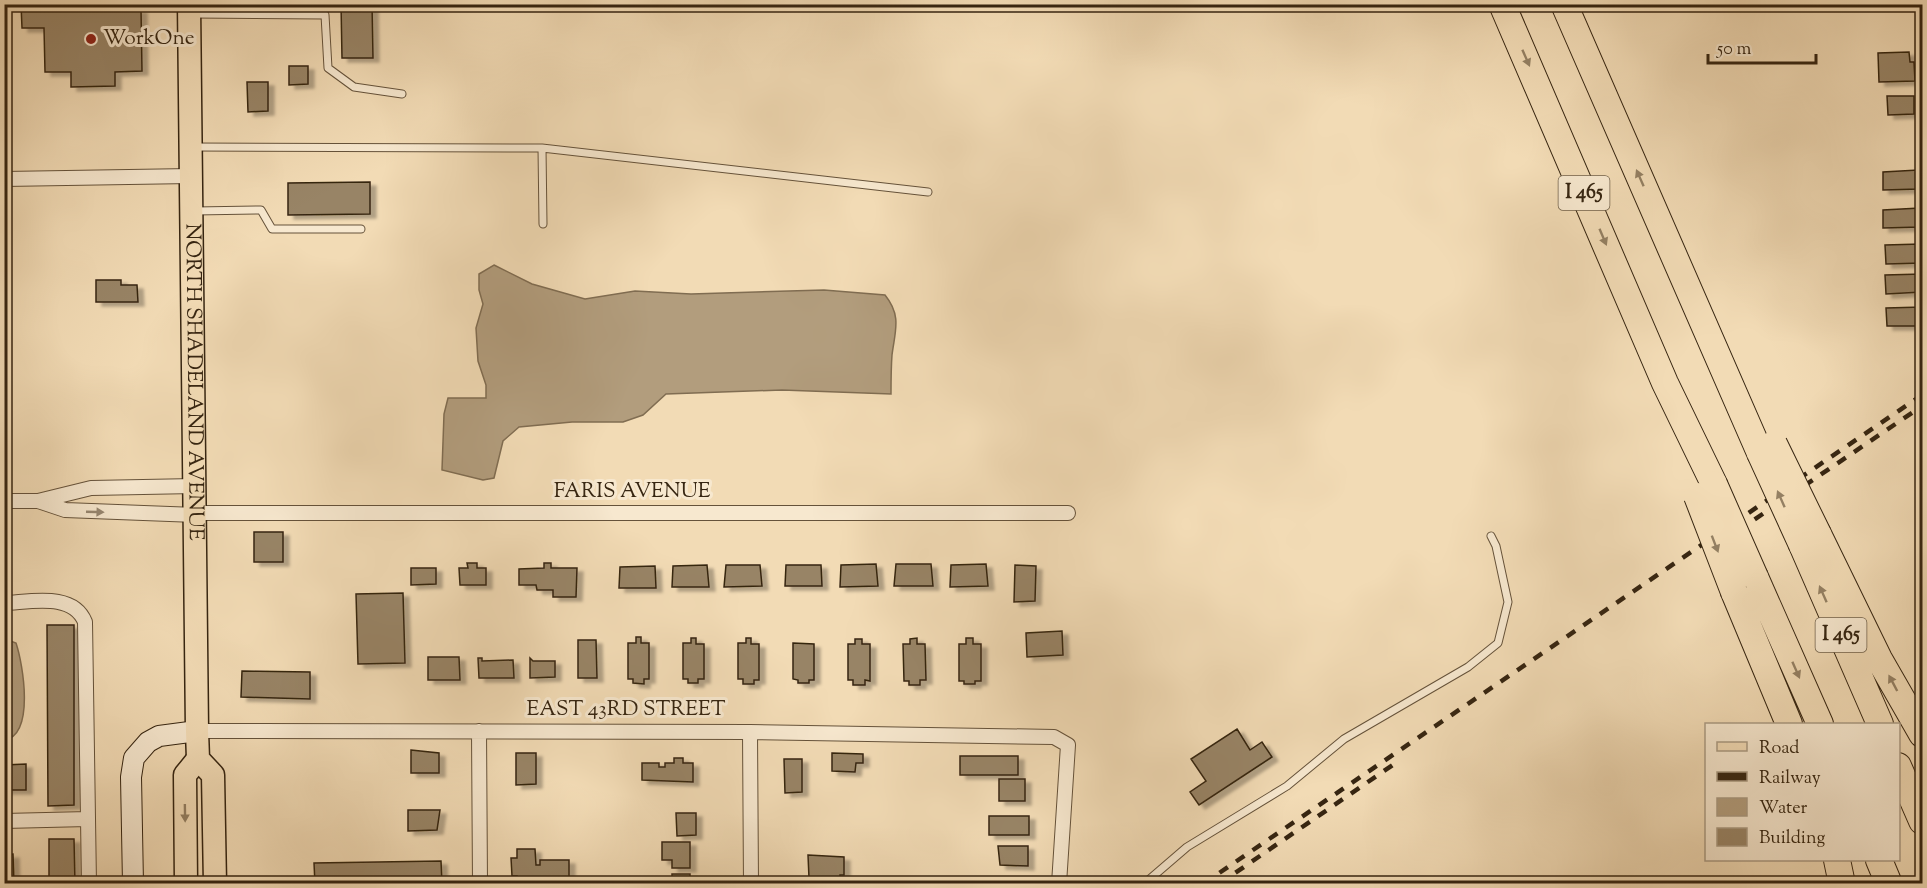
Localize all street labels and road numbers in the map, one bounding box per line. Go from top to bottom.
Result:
road number: I 465 [1558,176,1610,210]
street label: NORTH SHADELAND AVENUE [176,223,210,541]
street label: FARIS AVENUE [554,477,711,507]
road number: I 465 [1816,618,1866,652]
street label: EAST 43RD STREET [527,695,726,725]

